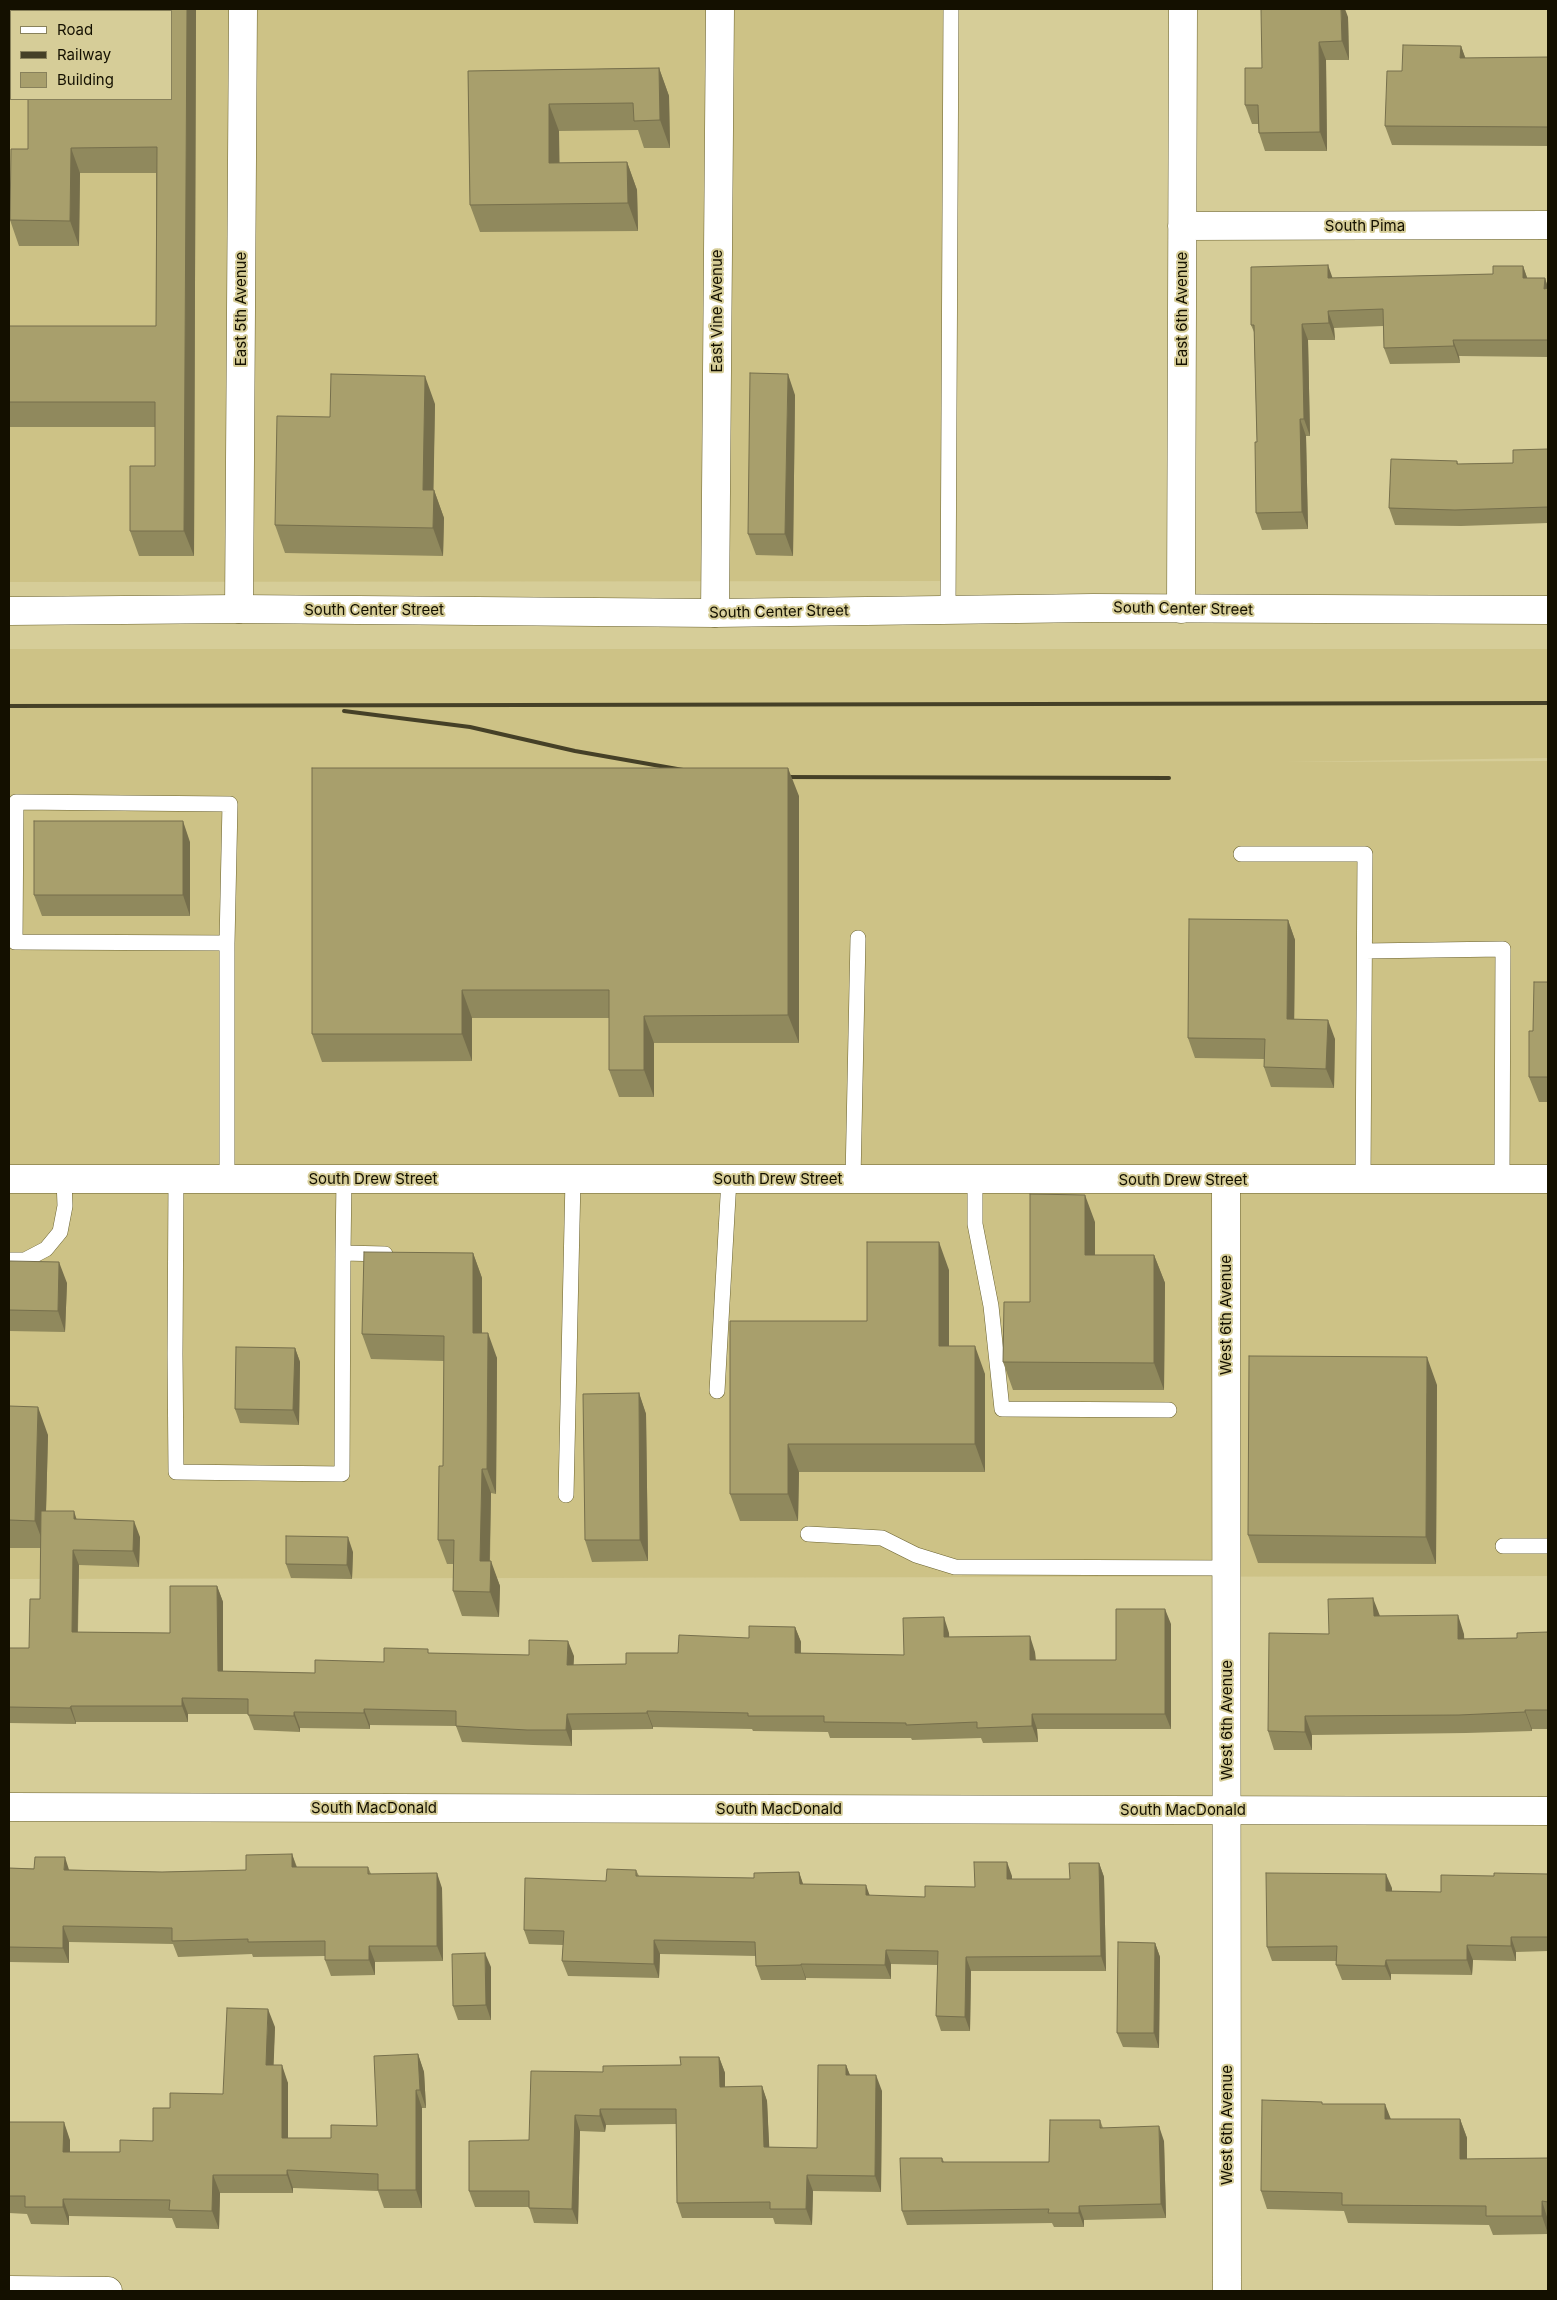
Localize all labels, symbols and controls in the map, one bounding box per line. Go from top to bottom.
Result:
legend [10,10,172,100]
text: Road [57,20,93,39]
text: Railway [57,45,111,64]
text: Building [57,70,114,89]
street label: South Pima [1325,217,1405,235]
street label: East Vine Avenue [708,250,726,372]
street label: East 5th Avenue [232,252,250,366]
street label: East 6th Avenue [1173,252,1191,366]
street label: South Center Street [1113,599,1253,619]
street label: South Center Street [304,601,444,619]
street label: South Center Street [709,602,849,622]
street label: South Drew Street [308,1170,438,1188]
street label: South Drew Street [713,1170,843,1188]
street label: South Drew Street [1118,1171,1248,1189]
street label: West 6th Avenue [1217,1255,1235,1375]
street label: West 6th Avenue [1218,1660,1236,1780]
street label: South MacDonald [311,1799,437,1817]
street label: South MacDonald [716,1800,842,1818]
street label: South MacDonald [1120,1801,1246,1819]
street label: West 6th Avenue [1218,2065,1236,2185]

